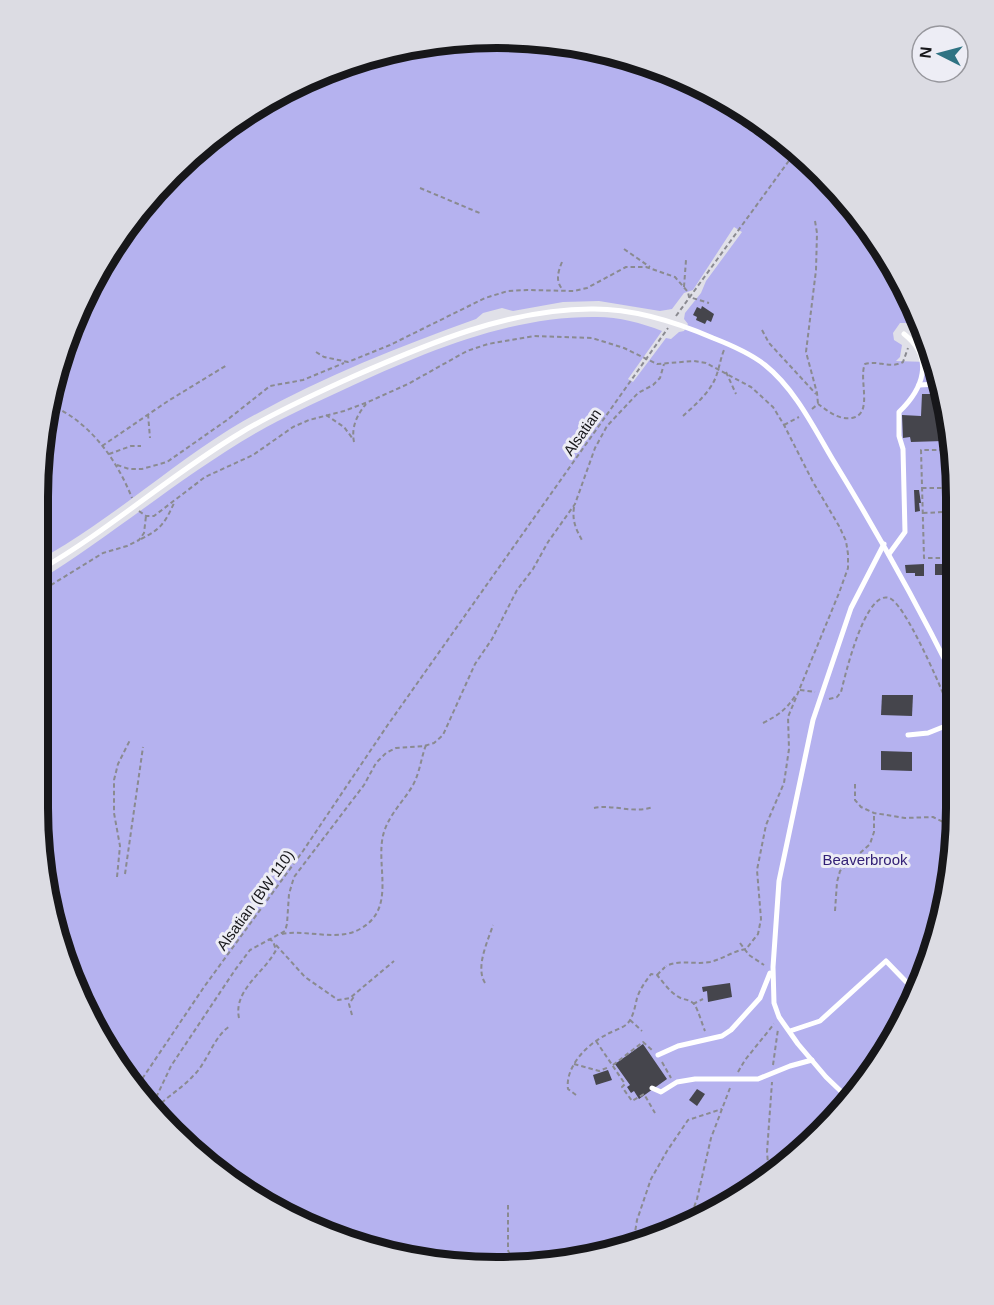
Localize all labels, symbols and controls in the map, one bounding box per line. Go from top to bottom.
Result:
north arrow [910,24,970,84]
text: N [917,46,935,59]
street label: Alsatian [560,405,604,459]
street label: Alsatian (BW 110) [213,847,297,953]
park label: Beaverbrook [822,851,908,868]

